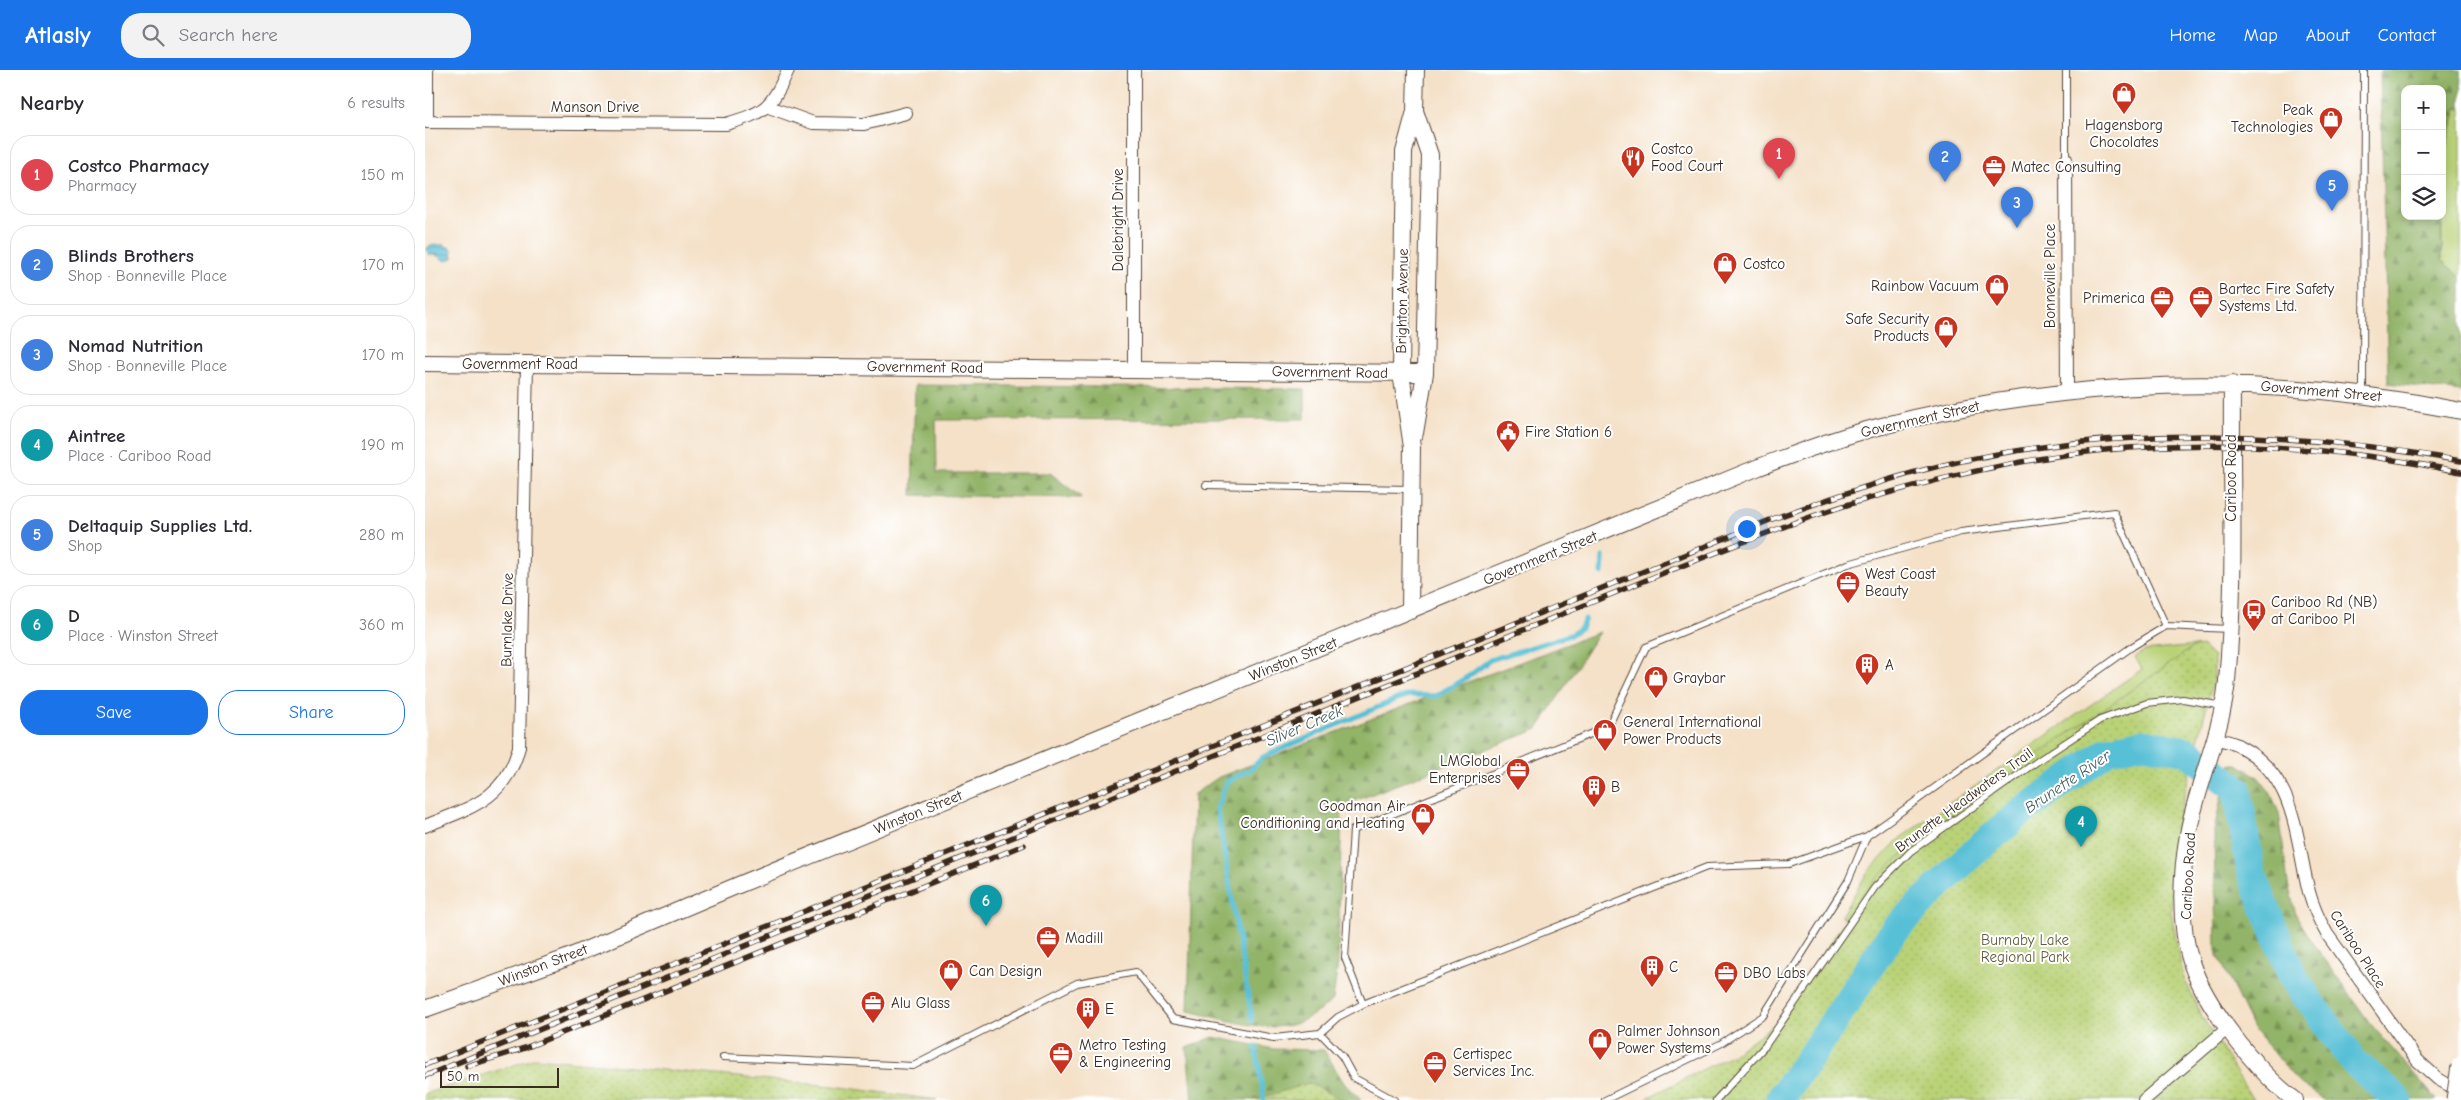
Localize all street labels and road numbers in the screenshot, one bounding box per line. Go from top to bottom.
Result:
street label: Manson Drive [551,98,640,116]
street label: Dalebright Drive [1109,168,1127,271]
street label: Bonneville Place [2041,223,2059,328]
street label: Brighton Avenue [1392,248,1412,354]
street label: Government Road [462,355,578,373]
street label: Government Road [867,357,983,377]
street label: Government Road [1272,362,1388,382]
street label: Government Street [2260,377,2383,405]
street label: Government Street [1859,396,1982,441]
street label: Cariboo Road [2222,434,2240,522]
street label: Government Street [1480,527,1600,589]
street label: Burnlake Drive [497,572,517,667]
street label: Winston Street [1246,633,1340,685]
street label: Brunette Headwaters Trail [1891,744,2037,856]
street label: Winston Street [871,786,965,838]
street label: Cariboo Road [2177,832,2199,920]
street label: Cariboo Place [2326,907,2390,992]
street label: Winston Street [496,940,591,990]

